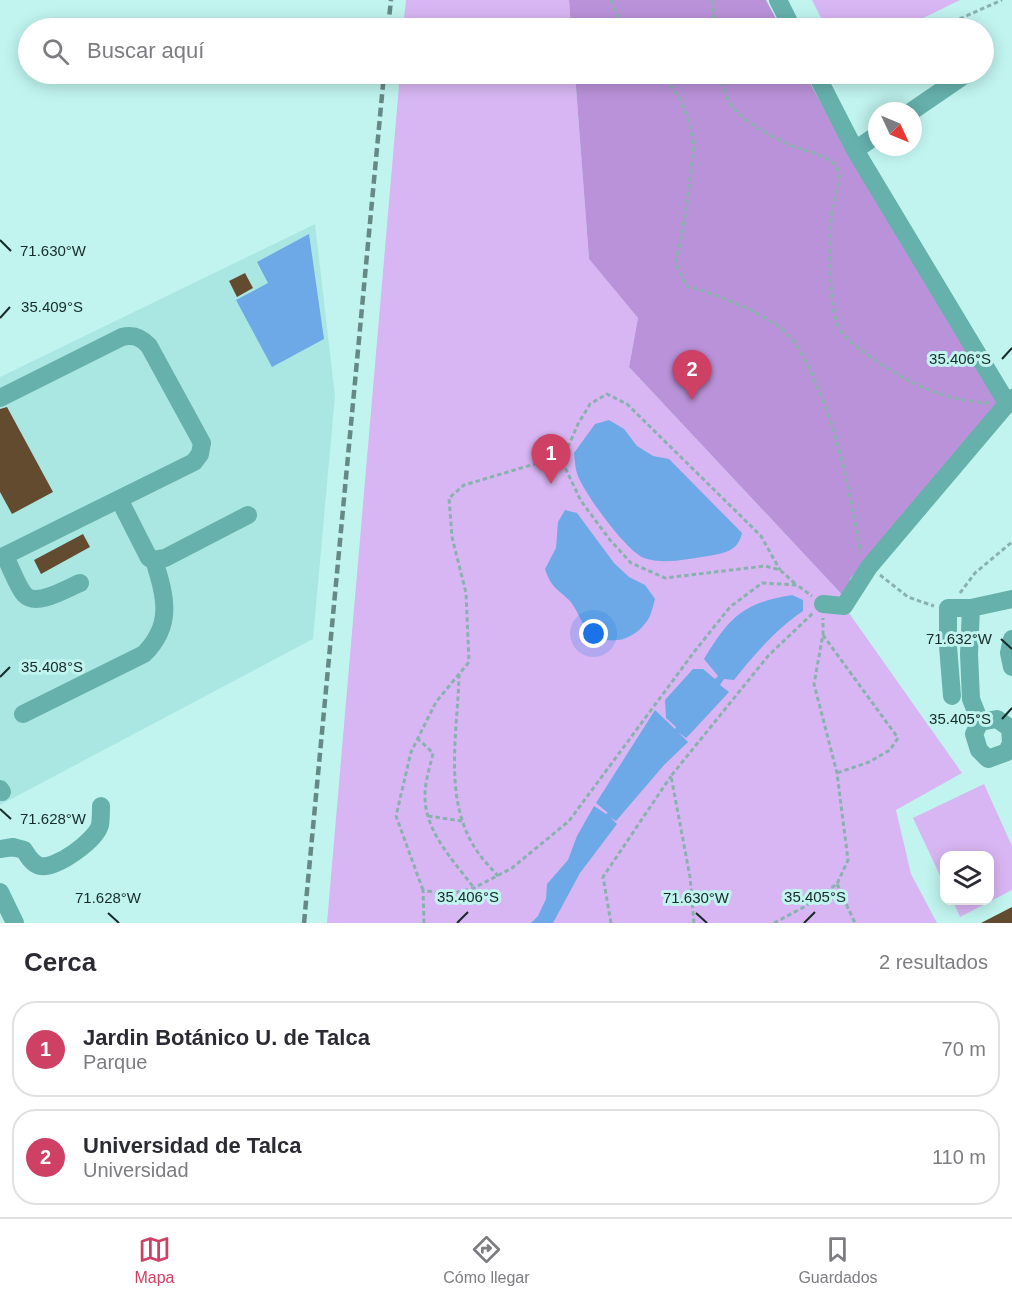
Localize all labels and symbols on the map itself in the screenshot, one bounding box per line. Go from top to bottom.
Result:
north arrow [868,102,922,156]
text: 71.630°W [20,242,87,259]
text: 35.409°S [21,298,83,315]
pin: 2 [672,350,712,400]
text: 35.406°S [929,350,991,367]
pin: 1 [532,434,570,484]
your location [579,619,608,648]
text: 71.632°W [926,630,993,647]
text: 35.408°S [21,658,83,675]
text: 35.405°S [929,710,991,727]
text: 71.628°W [20,810,87,827]
text: 35.406°S [437,888,499,905]
text: 35.405°S [784,888,846,905]
text: 71.628°W [75,889,142,906]
text: 71.630°W [663,889,730,906]

